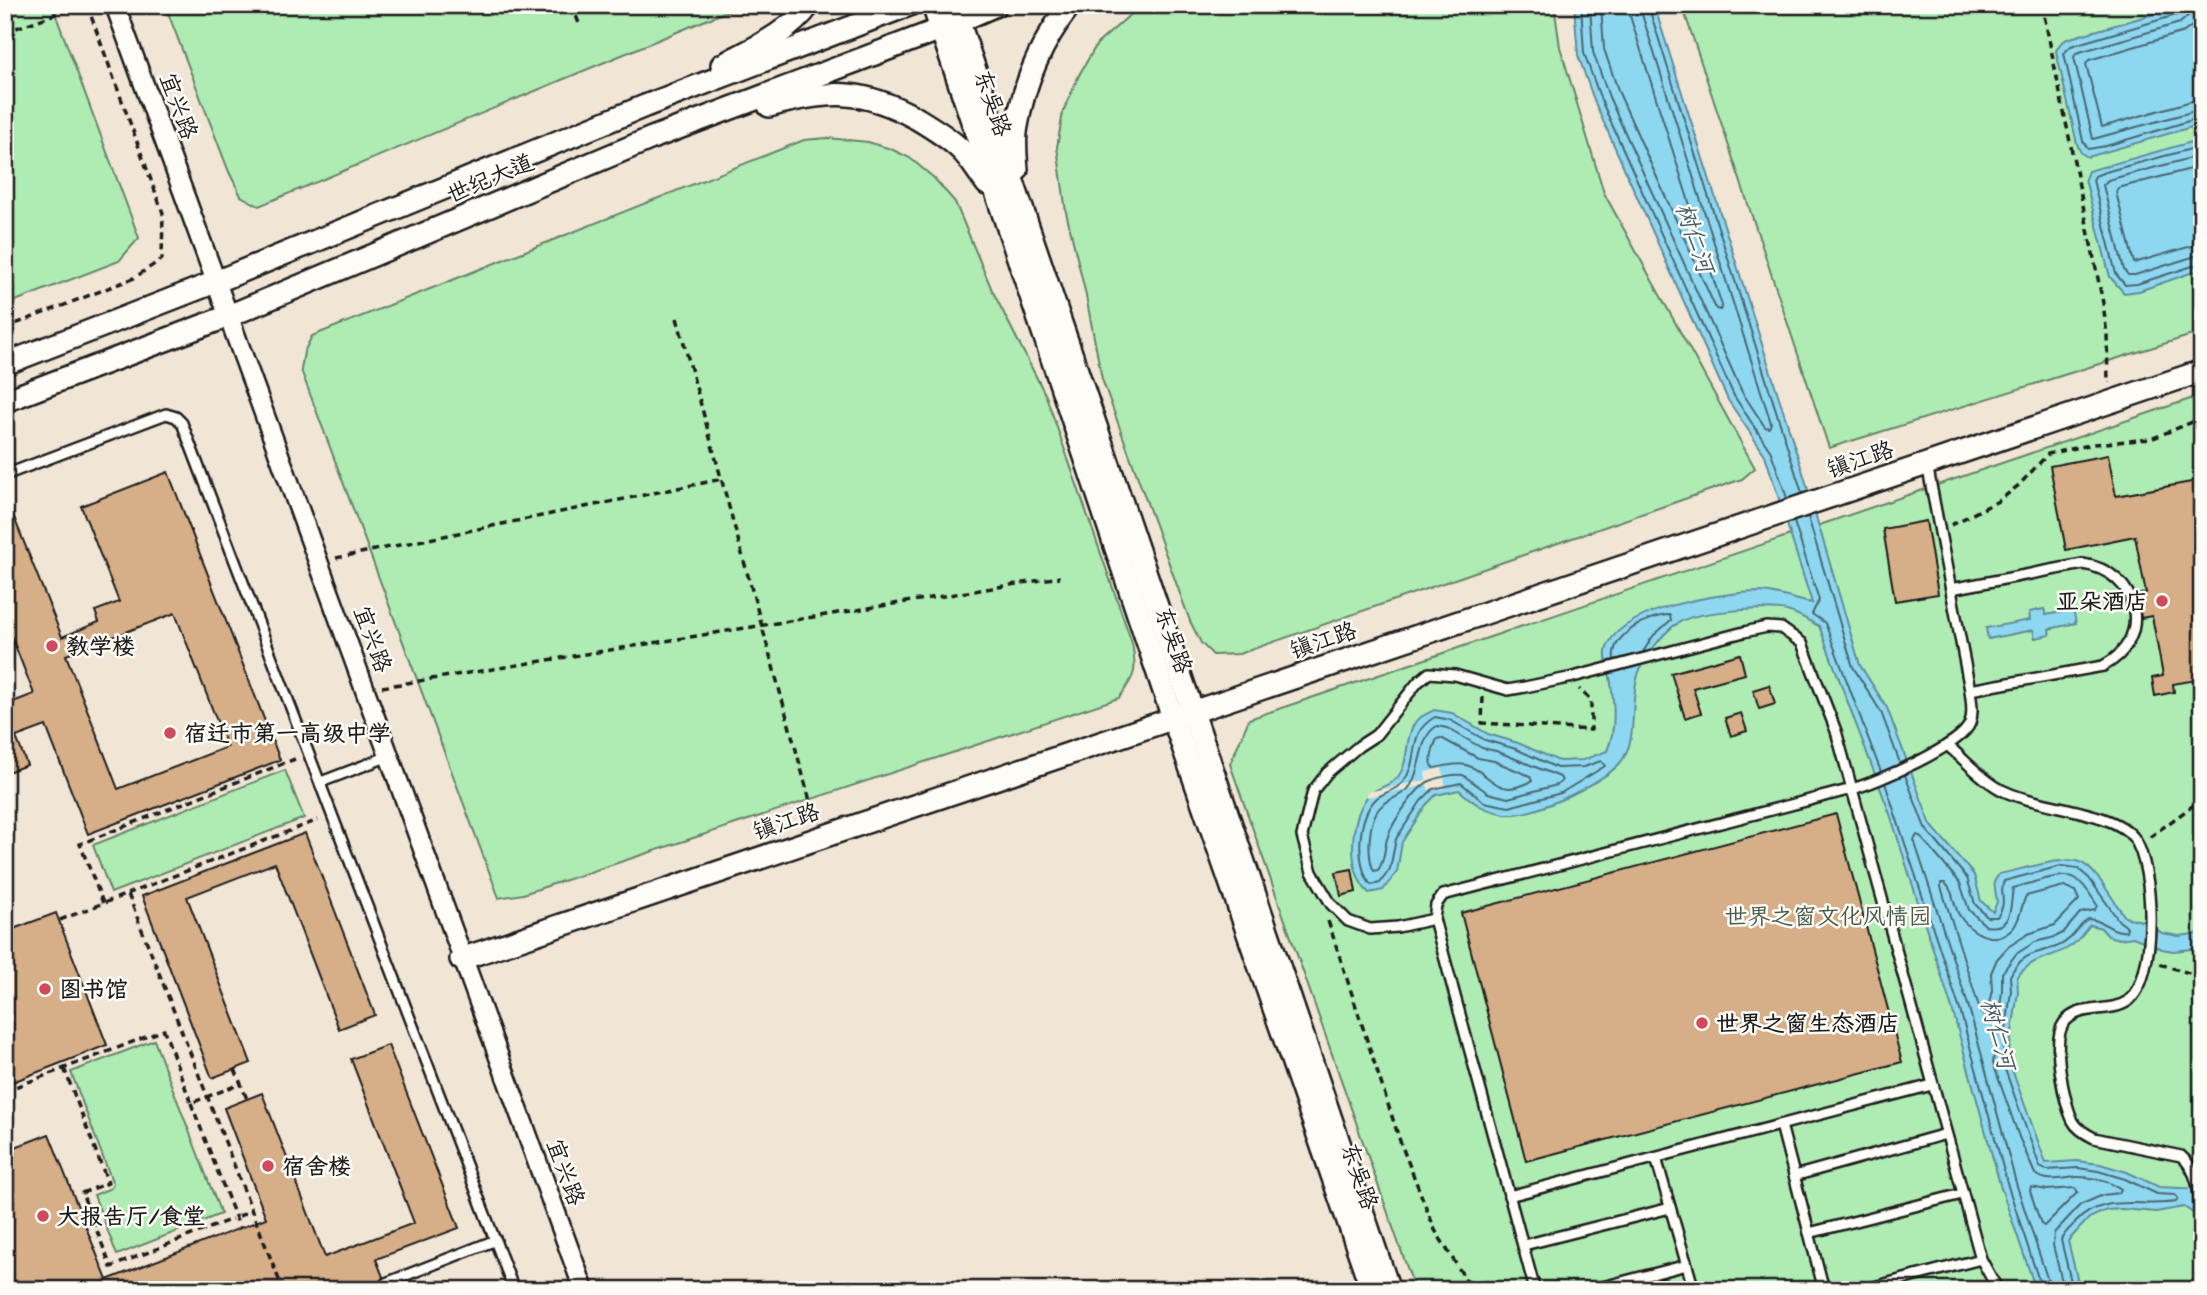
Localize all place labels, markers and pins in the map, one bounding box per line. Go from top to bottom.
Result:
place label: 亚朵酒店 [2056,586,2148,618]
marker: 亚朵酒店 [2154,593,2170,609]
place label: 教学楼 [66,631,135,663]
marker: 教学楼 [44,638,60,654]
place label: 宿迁市第一高级中学 [184,718,391,750]
marker: 宿迁市第一高级中学 [162,725,178,741]
place label: 图书馆 [59,974,128,1006]
marker: 图书馆 [37,981,53,997]
place label: 世界之窗生态酒店 [1716,1008,1900,1040]
marker: 世界之窗生态酒店 [1694,1015,1710,1031]
place label: 宿舍楼 [282,1151,351,1183]
marker: 宿舍楼 [260,1158,276,1174]
place label: 大报告厅/食堂 [57,1201,205,1233]
marker: 大报告厅/食堂 [35,1208,51,1224]

